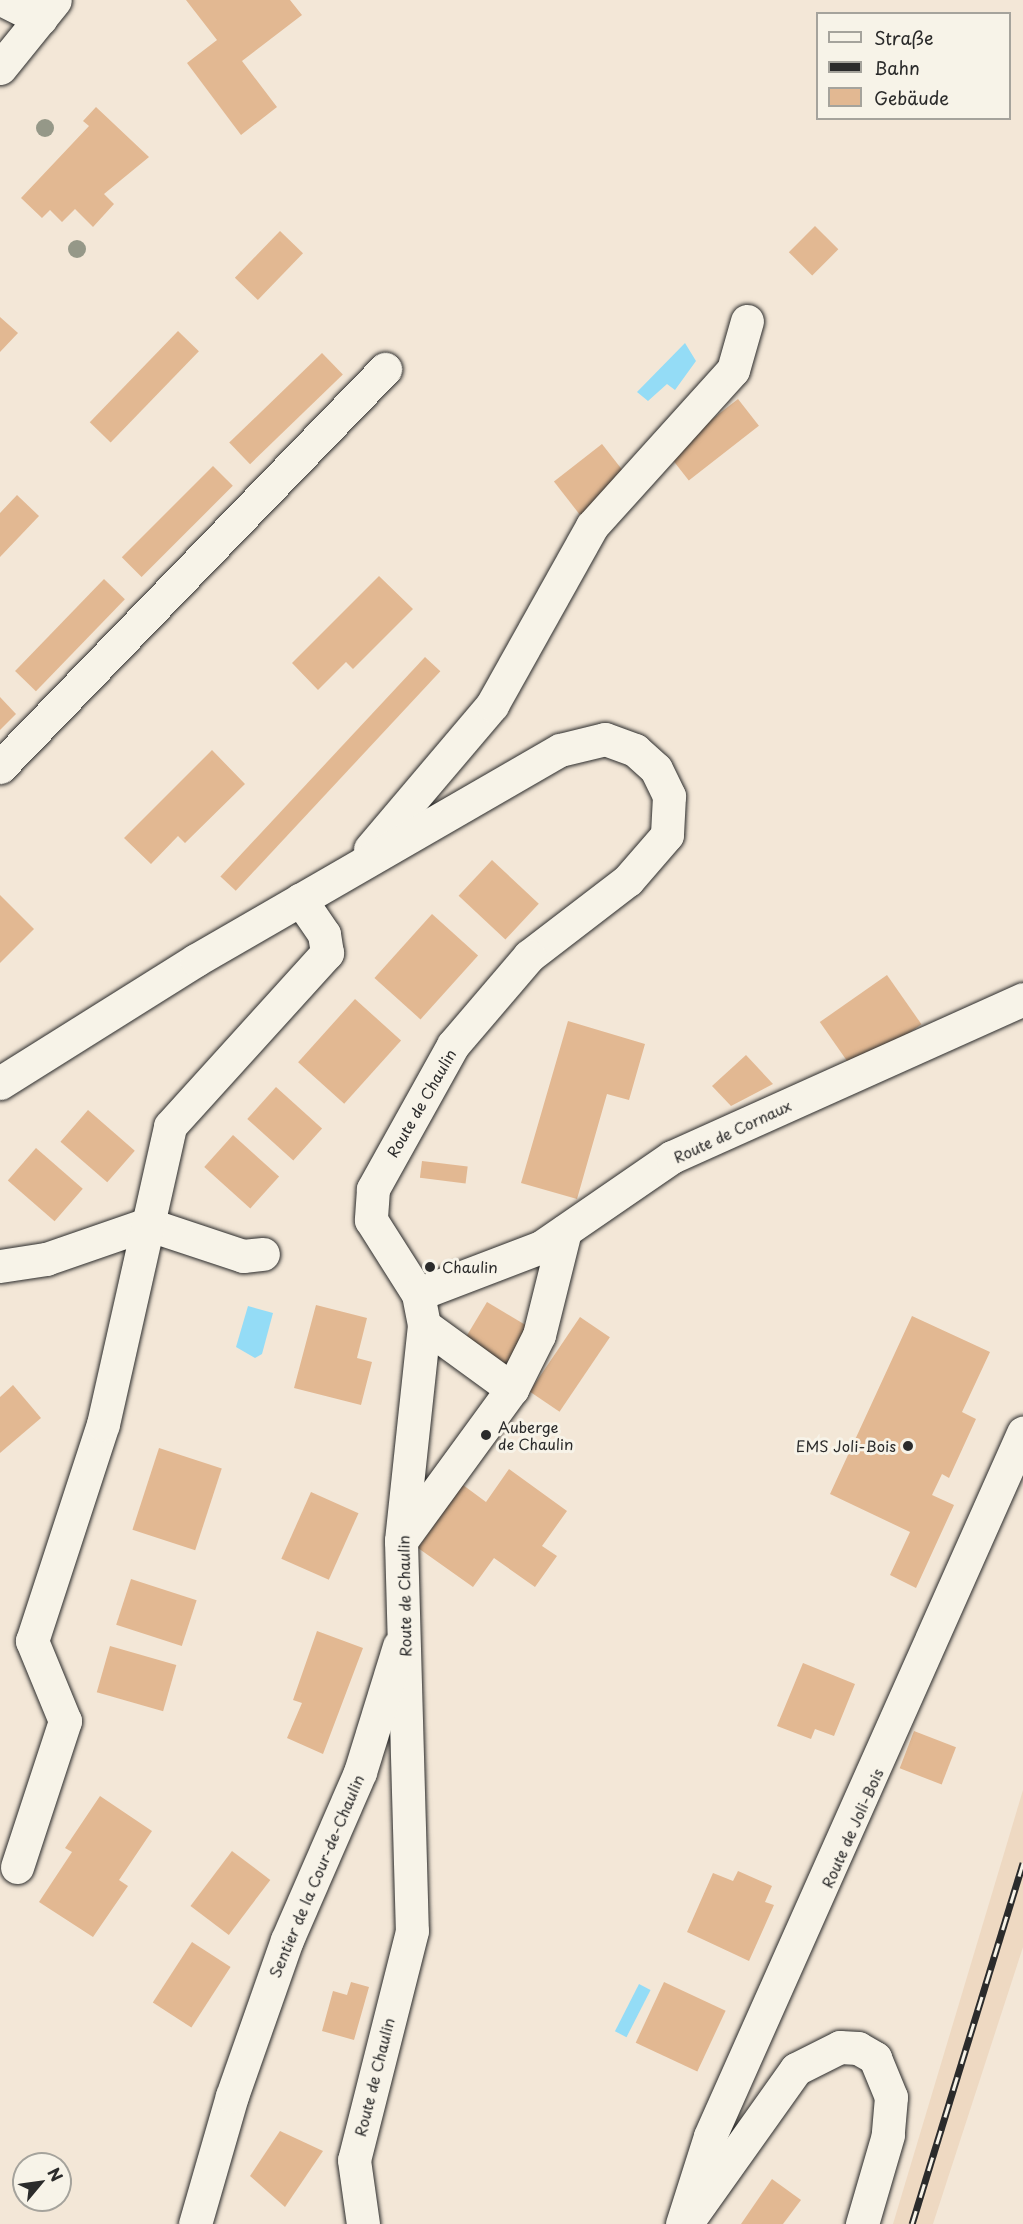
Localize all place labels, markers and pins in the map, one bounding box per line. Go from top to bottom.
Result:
place label: Chaulin [442,1258,498,1276]
marker: Chaulin [423,1260,437,1274]
place label: Auberge de Chaulin [498,1417,575,1452]
marker: Auberge de Chaulin [479,1428,493,1442]
place label: EMS Joli-Bois [795,1437,896,1455]
marker: EMS Joli-Bois [901,1439,915,1453]

